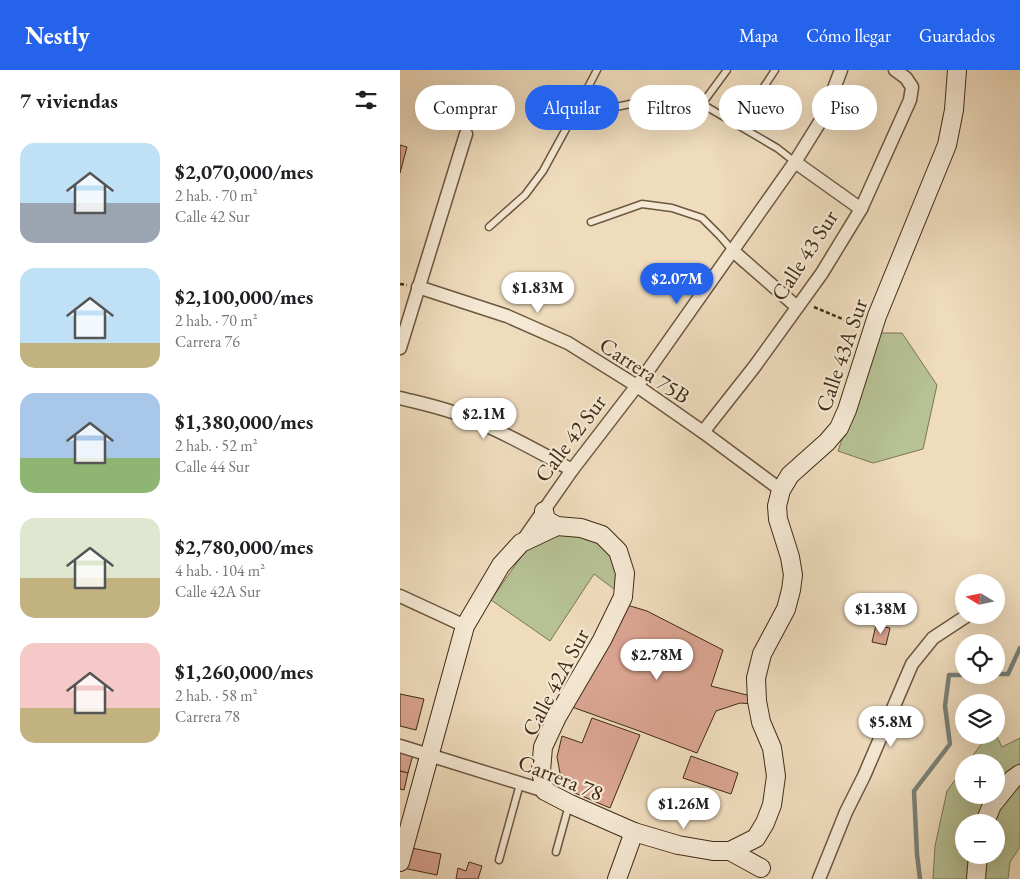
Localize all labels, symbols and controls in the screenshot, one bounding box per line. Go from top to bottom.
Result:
text: Nestly [25,20,90,51]
text: Mapa [739,24,778,47]
text: Cómo llegar [806,24,891,47]
text: Guardados [919,24,995,47]
chip: Comprar [415,85,515,130]
chip: Alquilar [525,85,619,130]
chip: Filtros [629,85,709,130]
chip: Nuevo [719,85,802,130]
chip: Piso [812,85,877,130]
icon: filters [352,86,380,114]
text: 7 viviendas [20,87,118,114]
text: $2,070,000/mes [175,158,313,185]
icon: home [60,163,120,223]
text: 2 hab. · 70 m² [175,185,257,206]
street label: Calle 43 Sur [764,204,845,306]
text: Calle 42 Sur [175,206,250,227]
pin: $2.07M [636,262,718,305]
text: $2.07M [651,268,703,289]
pin: $1.83M [497,272,579,314]
text: $1.83M [512,277,564,298]
text: $2,100,000/mes [175,283,313,310]
icon: home [60,288,120,348]
street label: Calle 43A Sur [809,294,875,416]
text: 2 hab. · 70 m² [175,310,257,331]
street label: Carrera 75B [594,330,696,410]
text: Carrera 76 [175,331,240,352]
street label: Calle 42 Sur [528,388,613,488]
pin: $2.1M [449,398,519,440]
text: $2.1M [463,403,505,424]
text: $1,380,000/mes [175,408,313,435]
icon: home [60,413,120,473]
text: 2 hab. · 52 m² [175,435,257,456]
text: Calle 44 Sur [175,456,250,477]
text: $2,780,000/mes [175,533,313,560]
icon: home [60,538,120,598]
text: 4 hab. · 104 m² [175,560,265,581]
north arrow [955,574,1005,624]
map controls [955,574,1005,864]
text: Calle 42A Sur [175,581,261,602]
pin: $1.38M [840,592,922,635]
text: $1.38M [855,598,907,619]
street label: Calle 42A Sur [515,623,596,741]
button: locate [955,634,1005,684]
pin: $2.78M [616,638,698,681]
text: $2.78M [631,644,683,665]
text: $1,260,000/mes [175,658,313,685]
icon: home [60,663,120,723]
text: 2 hab. · 58 m² [175,685,257,706]
button: layers [955,694,1005,744]
text: Carrera 78 [175,706,240,727]
pin: $5.8M [856,706,926,748]
text: $5.8M [870,711,912,732]
street label: Carrera 78 [514,747,608,808]
button: + [955,754,1005,804]
pin: $1.26M [643,788,725,830]
text: $1.26M [658,793,710,814]
button: − [955,814,1005,864]

